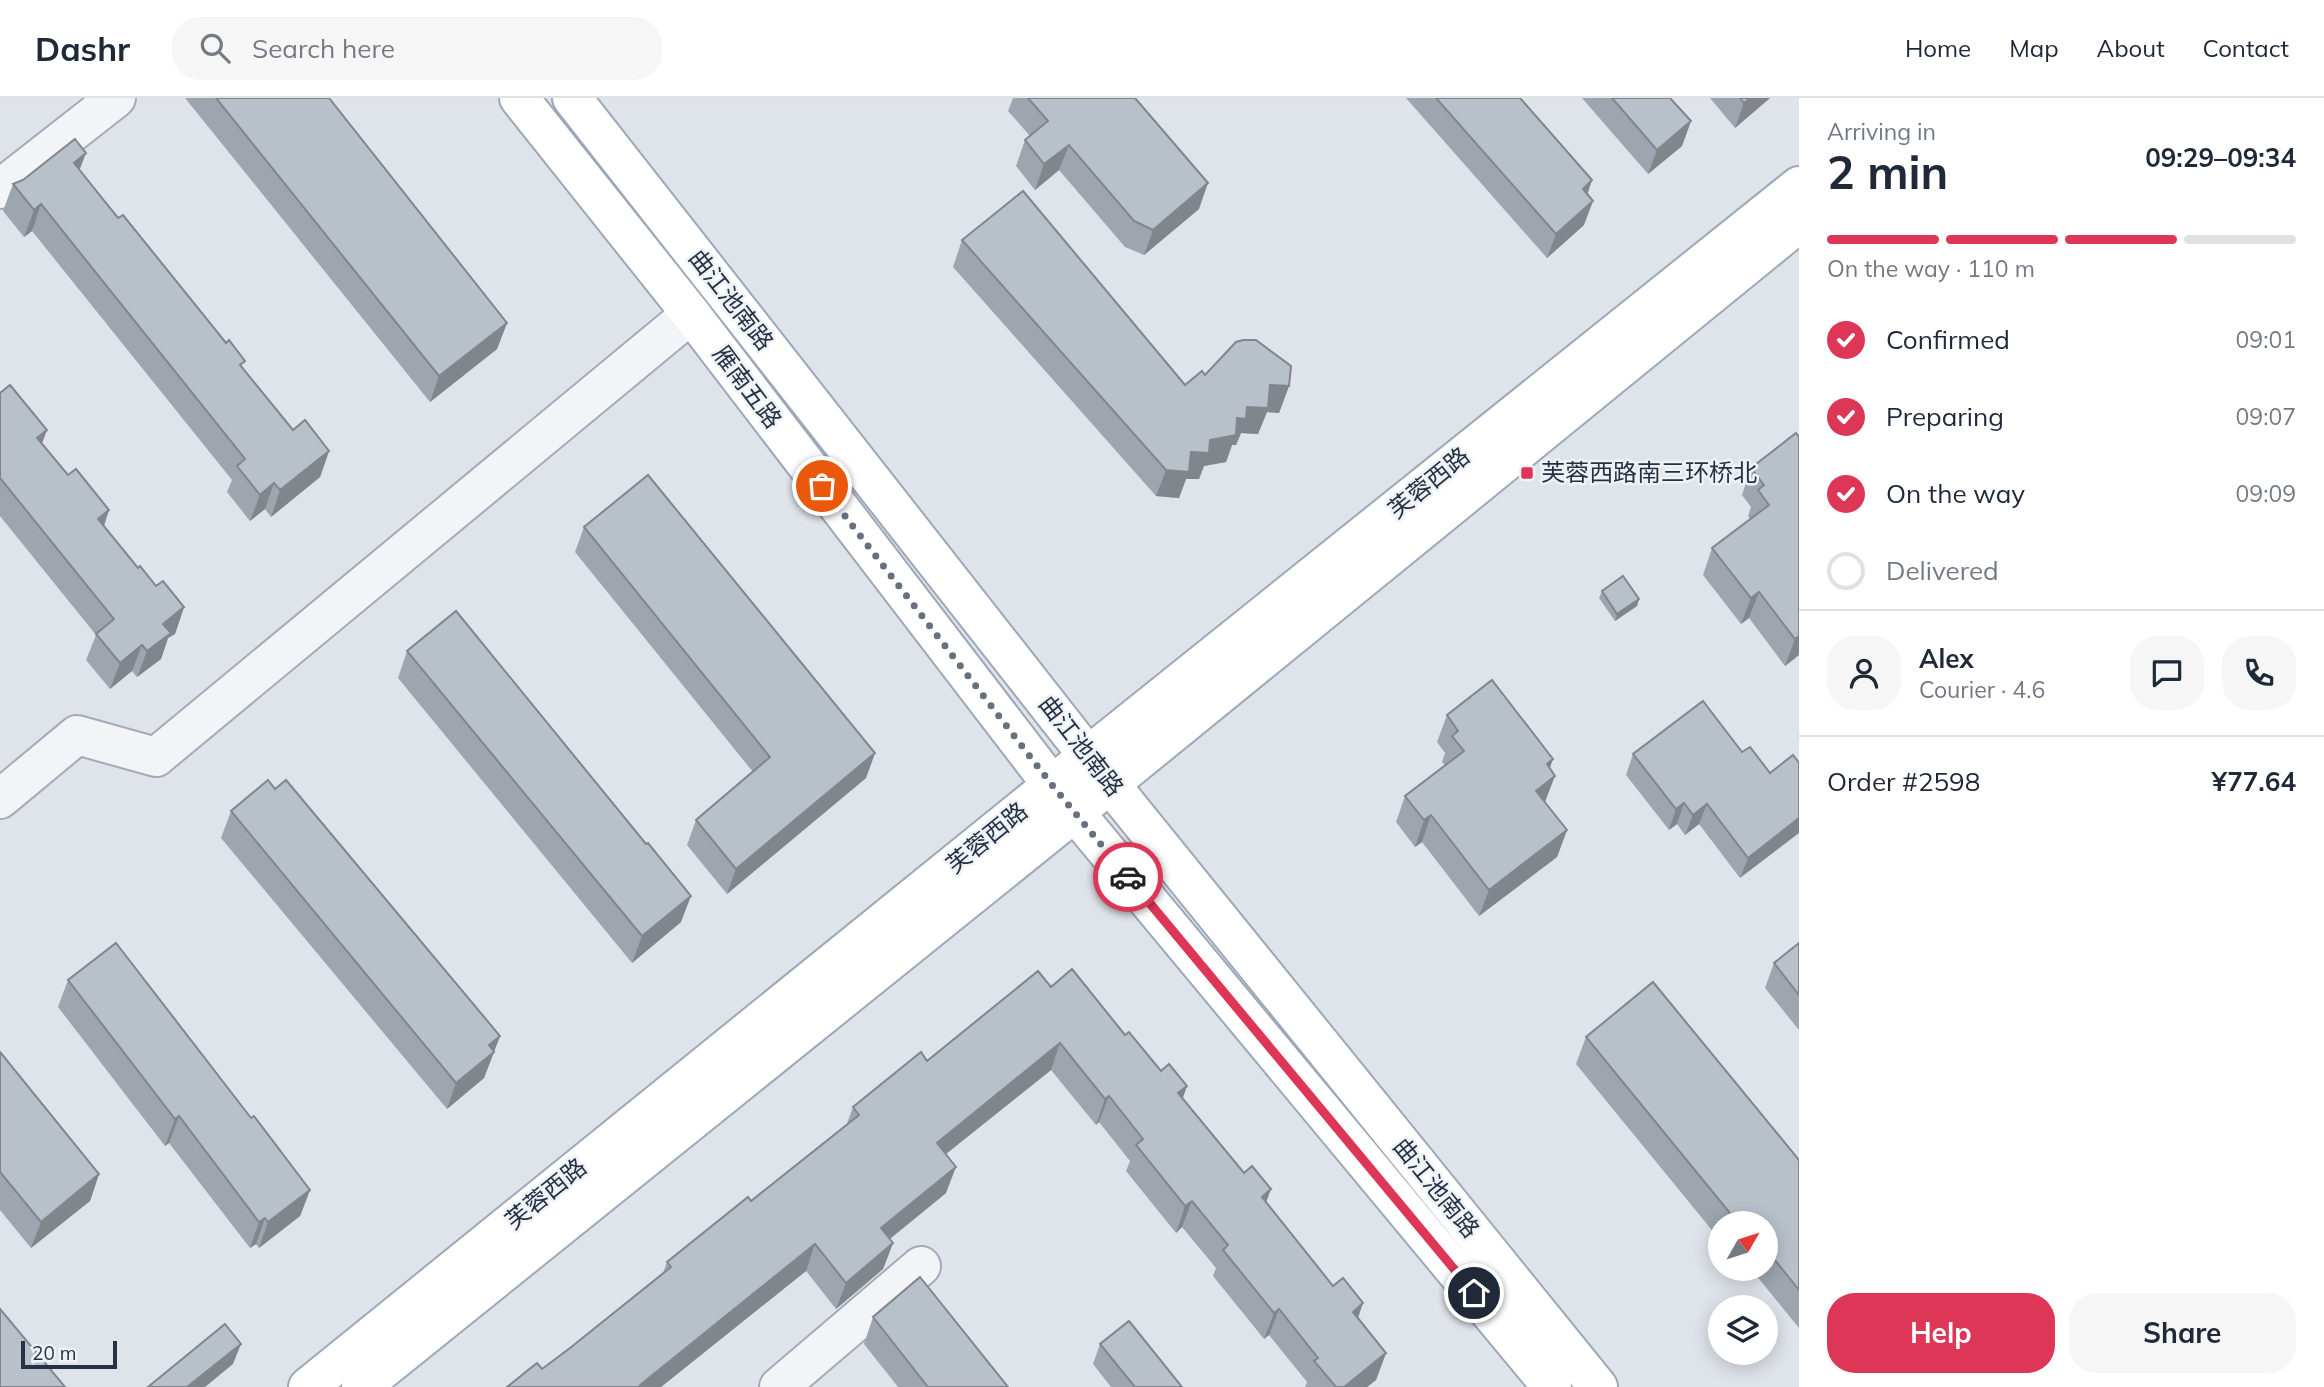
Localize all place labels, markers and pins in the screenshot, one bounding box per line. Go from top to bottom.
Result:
pin [792,456,852,516]
place label: 芙蓉西路南三环桥北 [1541,457,1757,487]
marker: 芙蓉西路南三环桥北 [1519,465,1535,481]
pin [1444,1263,1504,1323]

